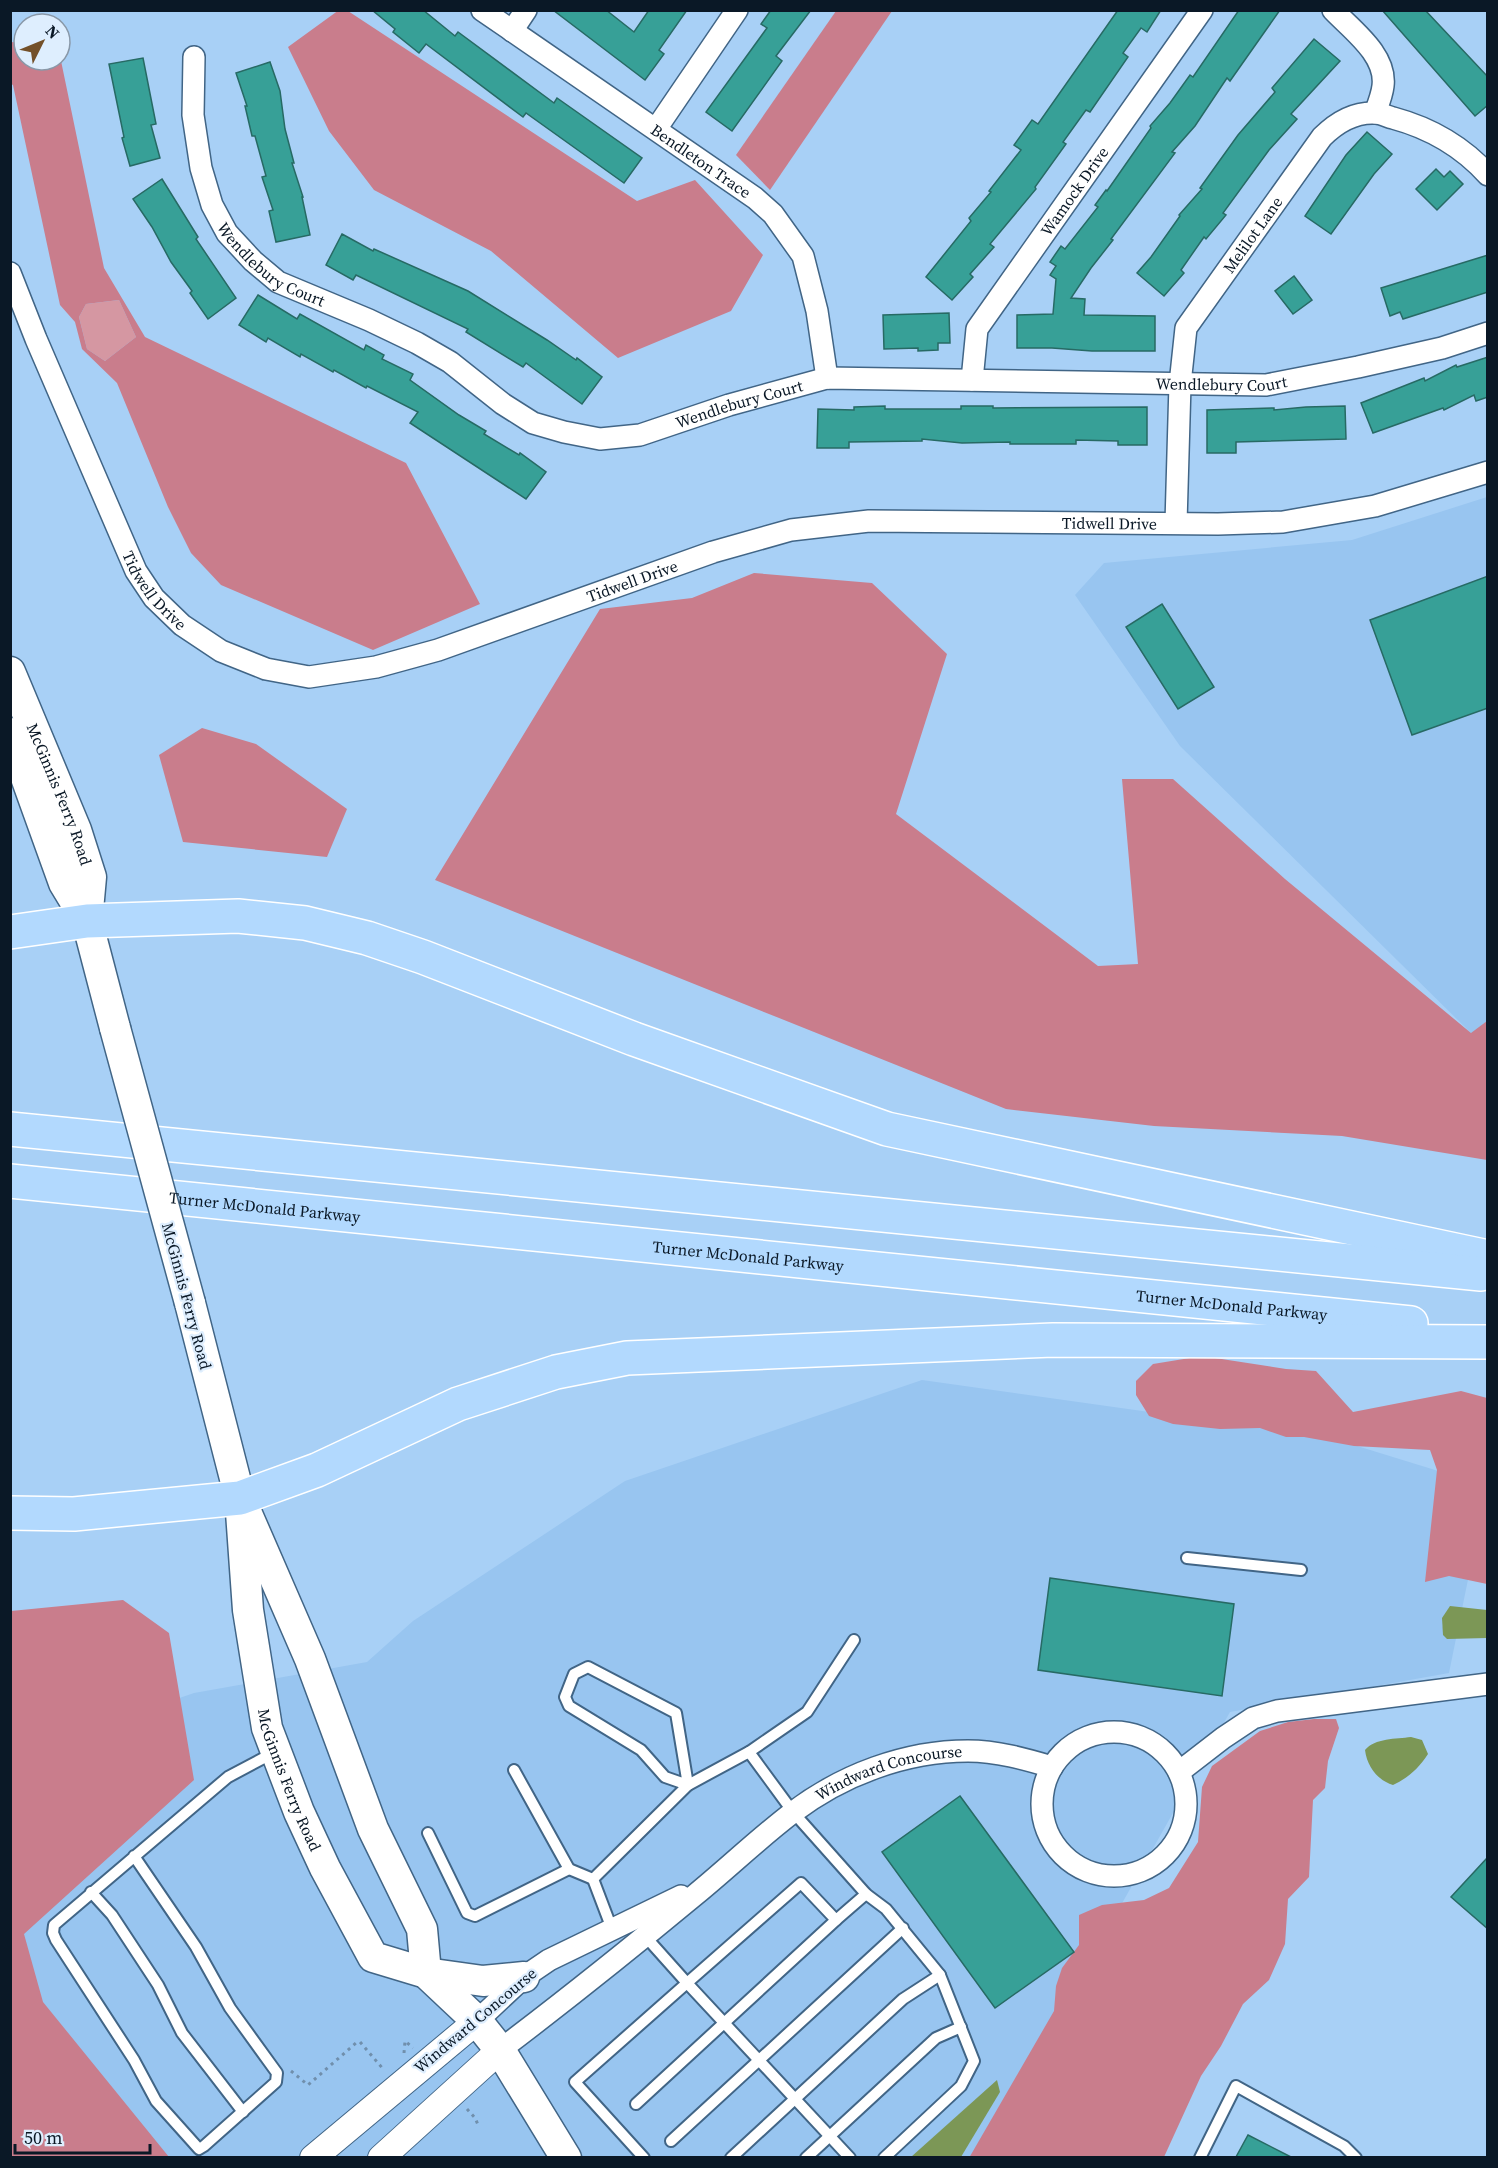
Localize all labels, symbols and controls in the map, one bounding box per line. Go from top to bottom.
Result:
north arrow [12,12,72,72]
text: N [41,20,65,44]
street label: Bendleton Trace [647,119,756,203]
street label: Wamock Drive [1035,142,1113,240]
street label: Melilot Lane [1218,192,1287,277]
street label: Wendlebury Court [212,218,329,312]
street label: Wendlebury Court [1155,370,1290,396]
street label: Wendlebury Court [673,374,806,433]
street label: Tidwell Drive [1062,512,1157,534]
street label: Tidwell Drive [118,547,192,635]
street label: Tidwell Drive [583,555,681,607]
street label: McGinnis Ferry Road [22,720,98,868]
street label: Turner McDonald Parkway [168,1186,362,1228]
street label: McGinnis Ferry Road [157,1220,217,1372]
street label: Turner McDonald Parkway [651,1235,846,1277]
street label: Turner McDonald Parkway [1135,1284,1329,1326]
street label: McGinnis Ferry Road [253,1707,327,1855]
street label: Windward Concourse [811,1740,963,1806]
street label: Windward Concourse [409,1962,541,2078]
scale bar [15,2117,150,2155]
text: 50 m [24,2125,62,2150]

